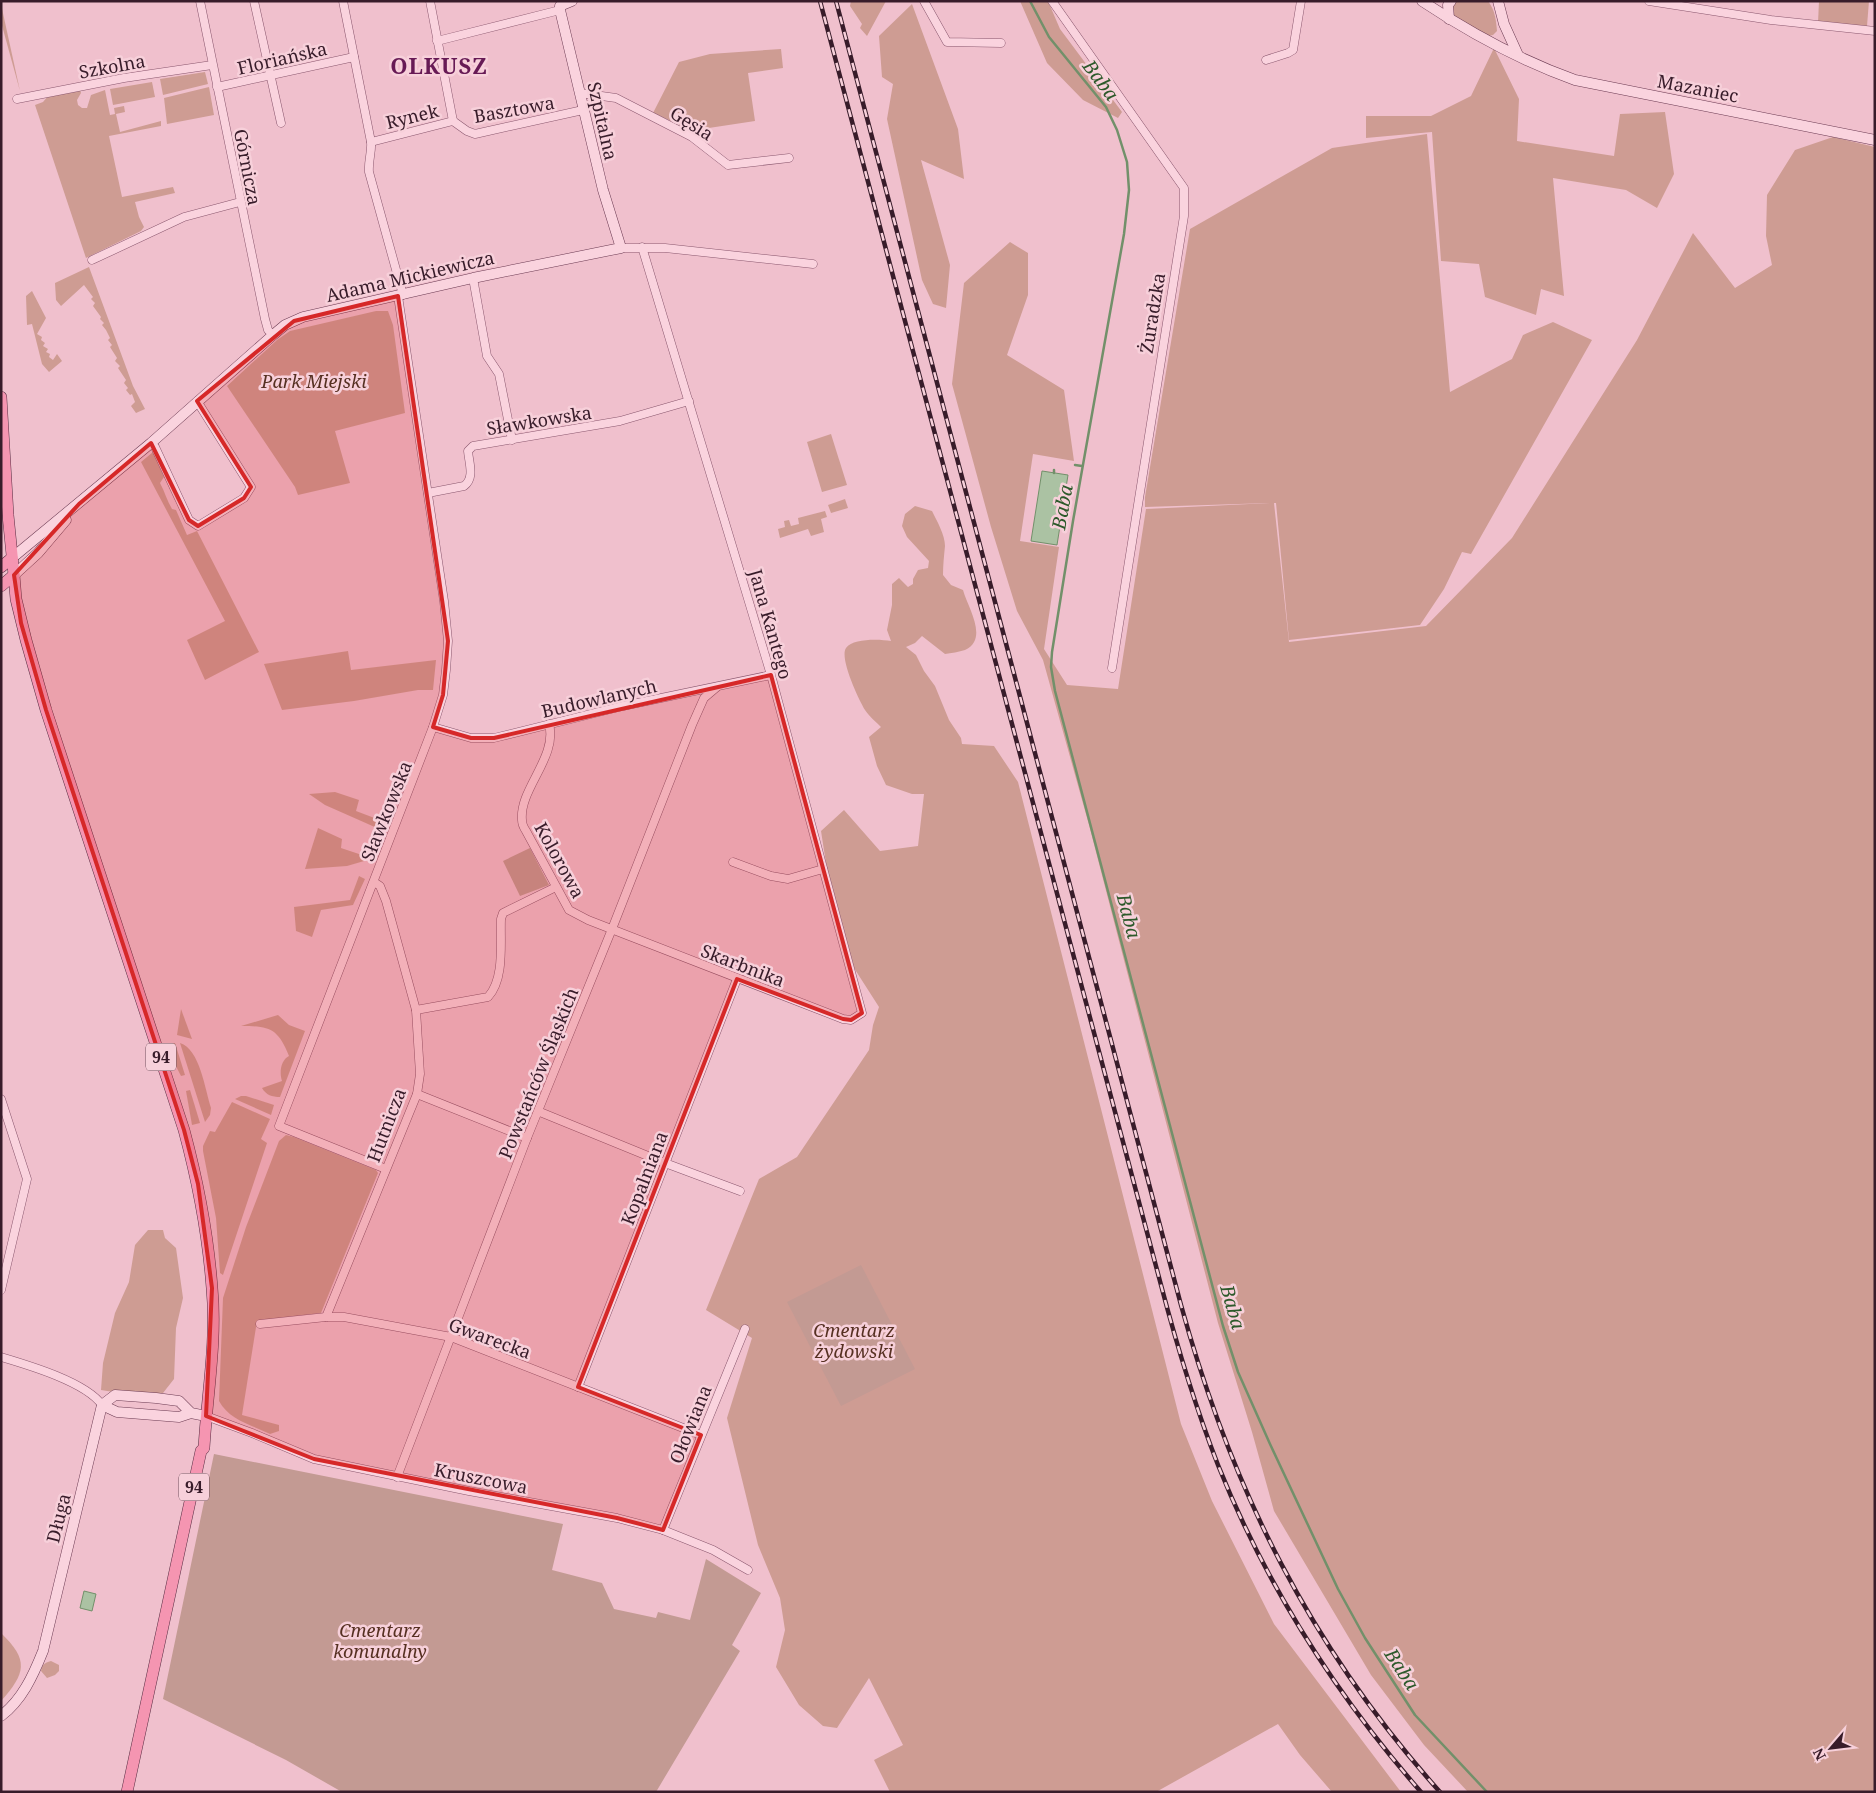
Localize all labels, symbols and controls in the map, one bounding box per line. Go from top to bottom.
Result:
street label: Floriańska [235,36,329,80]
street label: Szkolna [77,48,147,84]
district label: OLKUSZ [390,50,488,80]
water label: Baba [1076,53,1125,106]
street label: Mazaniec [1655,68,1741,108]
street label: Szpitalna [582,80,624,162]
street label: Basztowa [472,90,556,128]
street label: Rynek [383,98,441,134]
street label: Gęsia [666,101,718,145]
street label: Górnicza [229,127,267,207]
street label: Adama Mickiewicza [323,245,497,307]
street label: Żuradzka [1134,271,1170,355]
park label: Park Miejski [260,369,367,393]
street label: Sławkowska [485,400,593,440]
water label: Baba [1045,483,1079,532]
street label: Jana Kantego [744,565,798,682]
street label: Budowlanych [539,673,659,723]
street label: Sławkowska [355,757,417,865]
street label: Kolorowa [529,818,591,902]
water label: Baba [1110,890,1147,941]
street label: Skarbnika [698,938,788,992]
street label: Powstańców Śląskich [493,984,583,1162]
road number: 94 [146,1044,176,1070]
street label: Hutnicza [361,1084,411,1166]
street label: Kopalniana [615,1128,673,1228]
water label: Baba [1214,1281,1252,1332]
street label: Gwarecka [445,1312,535,1364]
park label: Cmentarz żydowski [813,1318,895,1363]
street label: Ołowiana [663,1381,717,1467]
street label: Kruszcowa [432,1457,530,1499]
road number: 94 [179,1474,209,1500]
street label: Długa [40,1491,76,1545]
park label: Cmentarz komunalny [333,1618,427,1663]
water label: Baba [1378,1642,1425,1695]
north arrow [1806,1723,1856,1773]
text: N [1808,1745,1830,1764]

